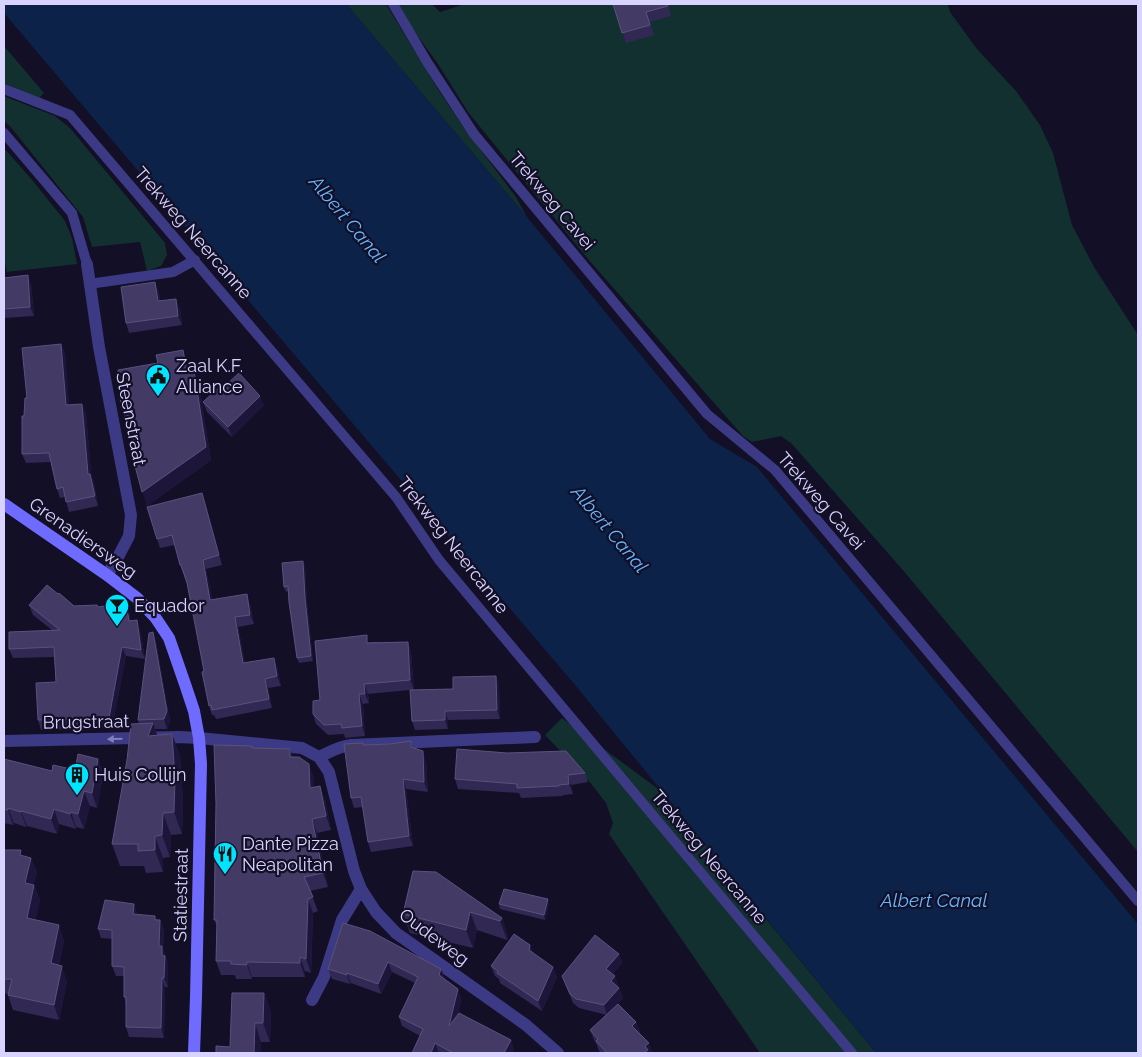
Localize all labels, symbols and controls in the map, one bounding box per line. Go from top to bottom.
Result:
street label: Trekweg Cavei [505,147,600,254]
street label: Trekweg Neercanne [130,162,257,303]
water label: Albert Canal [305,170,391,267]
place label: Zaal K.F. Alliance [176,355,243,397]
public building icon: Zaal K.F. Alliance [145,363,171,397]
street label: Steenstraat [112,370,151,467]
street label: Trekweg Cavei [774,448,869,553]
street label: Trekweg Neercanne [393,472,514,618]
water label: Albert Canal [567,480,653,577]
street label: Grenadiersweg [26,493,141,582]
bar icon: Equador [104,593,130,627]
place label: Equador [134,595,205,616]
street label: Brugstraat [42,710,130,733]
one-way arrow [107,735,123,743]
building icon: Huis Collijn [64,762,90,796]
place label: Huis Collijn [94,764,187,785]
street label: Trekweg Neercanne [647,785,772,928]
place label: Dante Pizza Neapolitan [242,833,339,875]
restaurant icon: Dante Pizza Neapolitan [212,841,238,875]
street label: Statiestraat [169,848,192,942]
water label: Albert Canal [880,889,987,911]
street label: Oudeweg [395,904,473,970]

